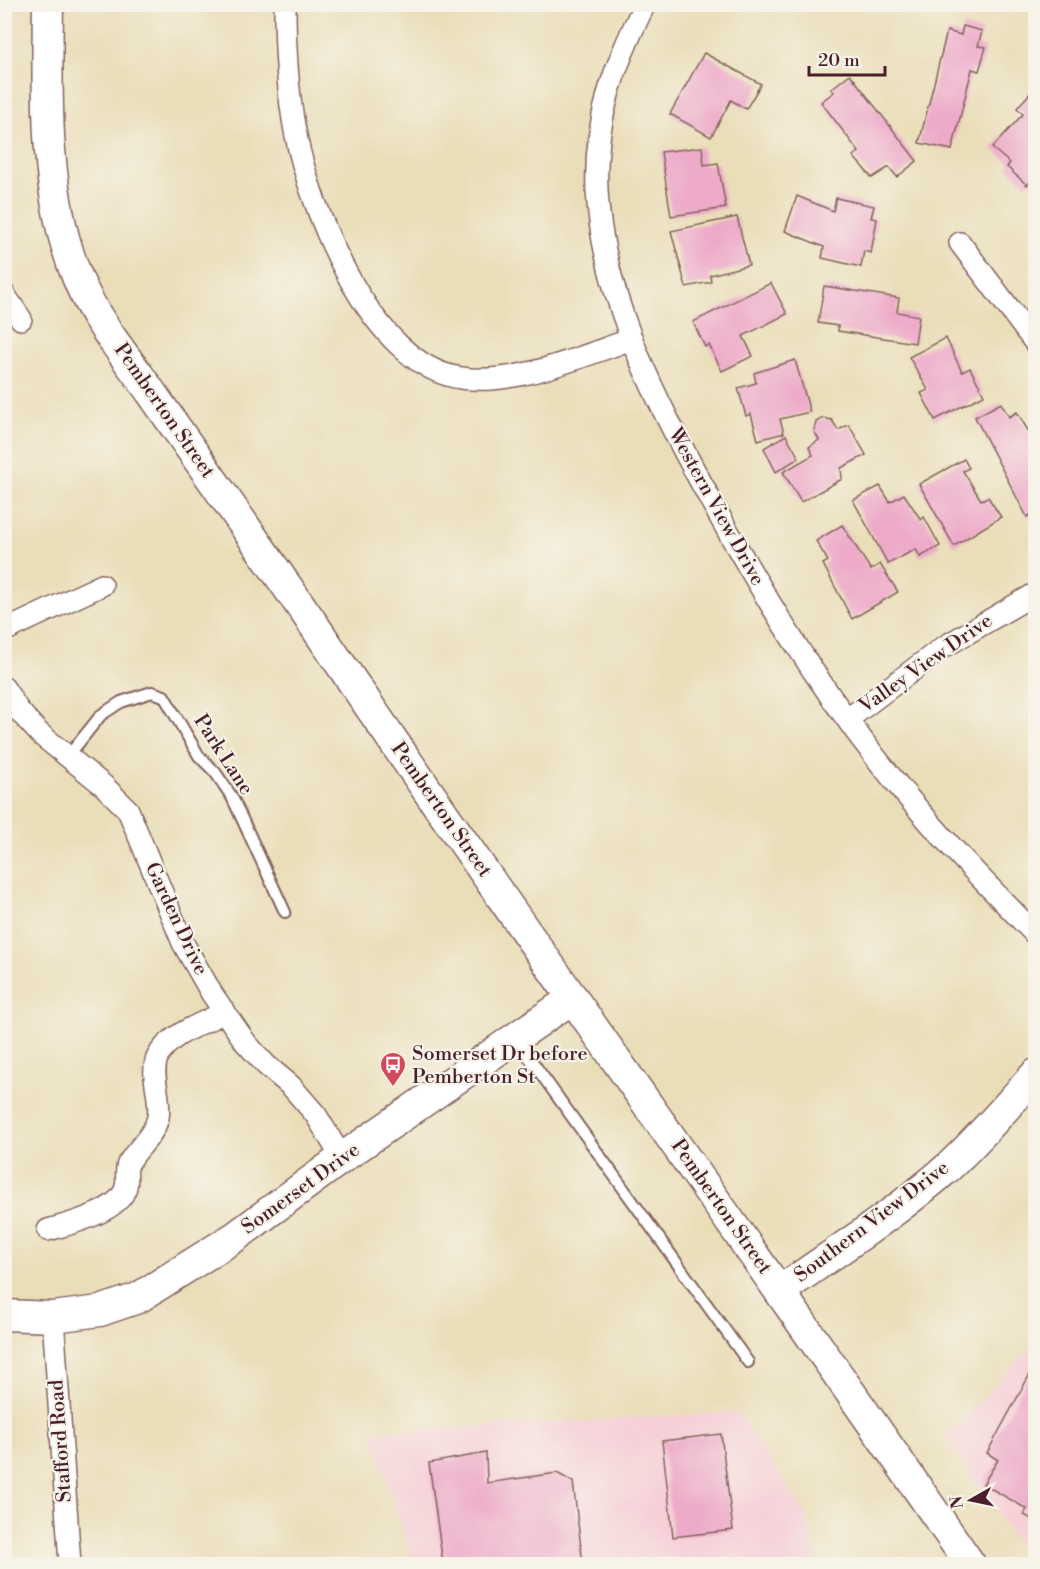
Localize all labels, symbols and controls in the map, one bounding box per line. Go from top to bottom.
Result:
scale bar [809,39,886,77]
text: 20 m [818,49,860,72]
street label: Pemberton Street [108,339,220,483]
street label: Western View Drive [662,423,770,590]
street label: Valley View Drive [854,609,997,720]
street label: Park Lane [188,710,258,800]
street label: Pemberton Street [385,738,497,882]
street label: Garden Drive [139,859,213,979]
place label: Somerset Dr before Pemberton St [412,1042,588,1090]
bus stop icon: Somerset Dr before Pemberton St [378,1050,408,1088]
street label: Pemberton Street [665,1135,777,1279]
street label: Somerset Drive [237,1138,365,1240]
street label: Southern View Drive [790,1156,954,1288]
street label: Stafford Road [44,1378,78,1503]
north arrow [941,1470,1001,1530]
text: N [946,1494,968,1510]

